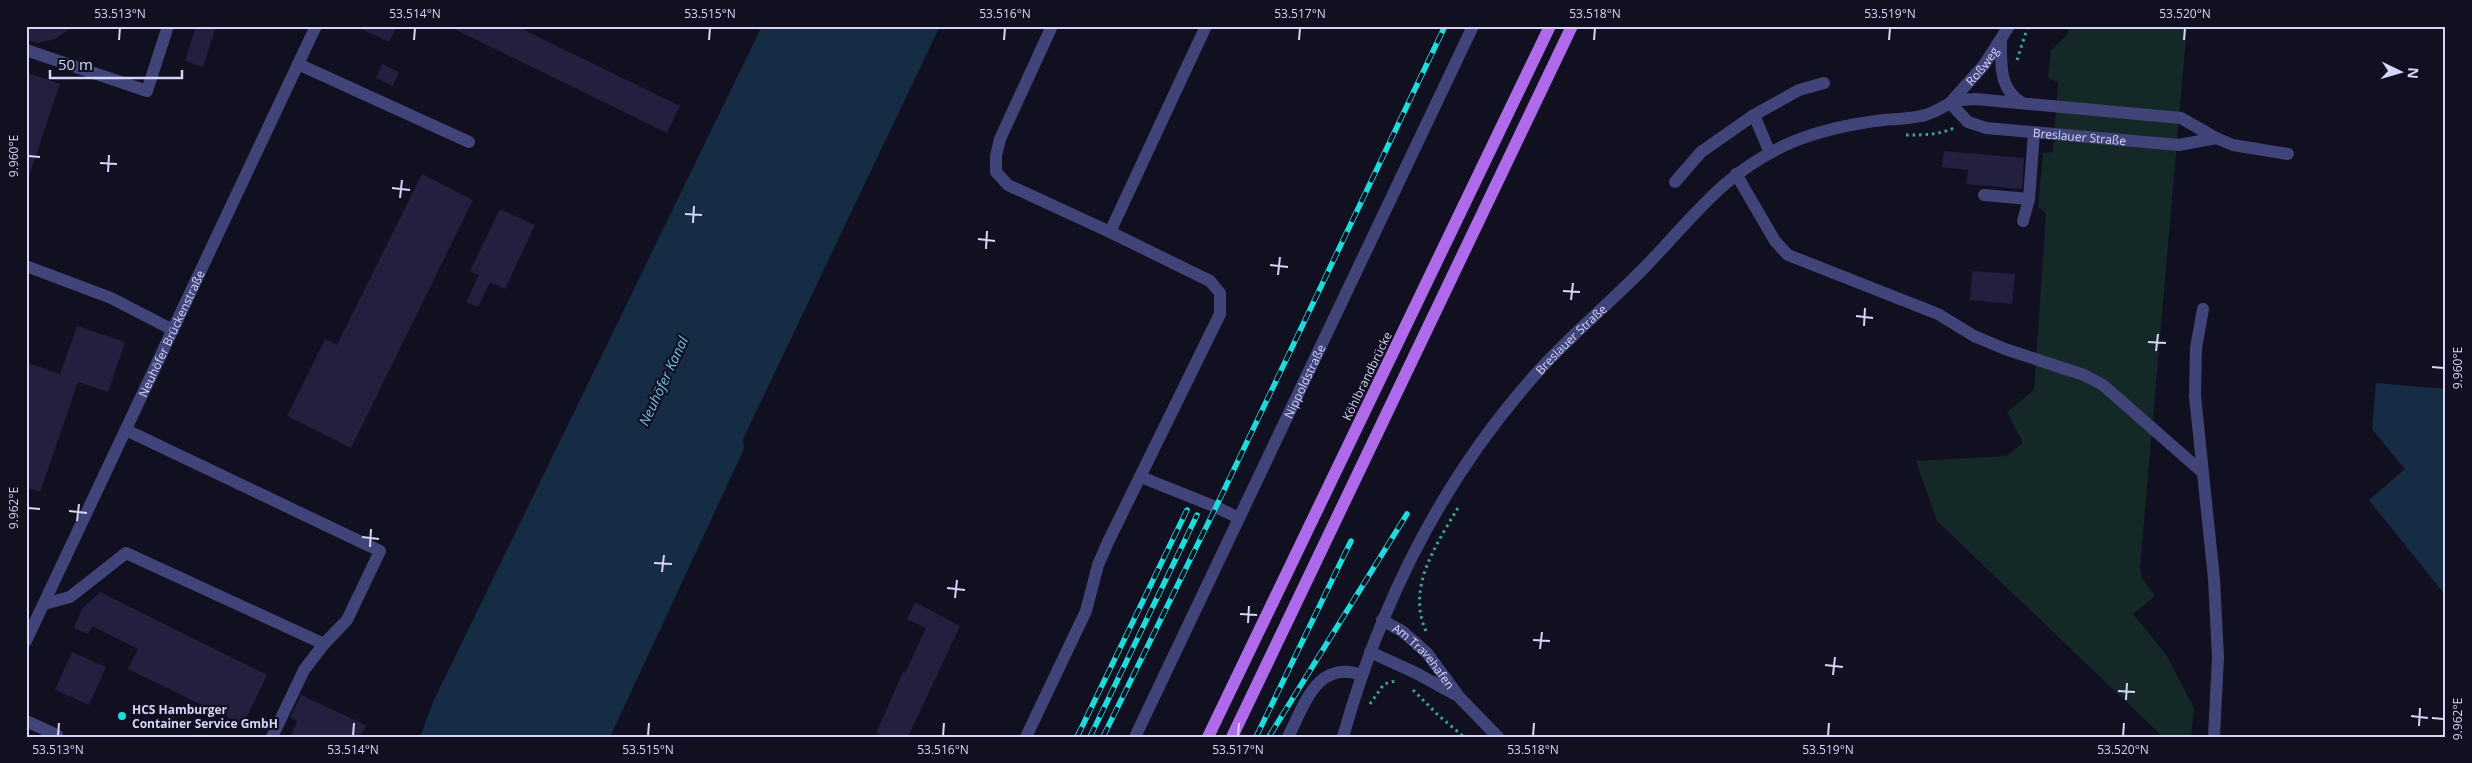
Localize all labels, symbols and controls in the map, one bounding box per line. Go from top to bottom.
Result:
text: 53.513°N [94,5,146,22]
text: 53.514°N [389,5,441,22]
text: 53.515°N [684,5,736,22]
text: 53.516°N [979,5,1031,22]
text: 53.517°N [1274,5,1326,22]
text: 53.518°N [1569,5,1621,22]
text: 53.519°N [1864,5,1916,22]
text: 53.520°N [2159,5,2211,22]
street label: Roßweg [1961,43,2002,89]
scale bar [50,48,182,80]
north arrow [2374,48,2424,98]
text: 50 m [58,54,93,74]
text: N [2403,67,2423,80]
street label: Breslauer Straße [2032,124,2127,149]
text: 9.960°E [5,135,22,177]
street label: Neuhöfer Brückenstraße [134,267,208,400]
street label: Breslauer Straße [1531,300,1610,378]
street label: Köhlbrandbrücke [1338,328,1396,423]
water label: Neuhöfer Kanal [634,333,692,429]
street label: Nippoldstraße [1279,341,1329,421]
text: 9.960°E [2449,347,2466,389]
text: 9.962°E [5,487,22,529]
street label: Am Travehafen [1390,619,1459,692]
text: 9.962°E [2449,698,2466,740]
place label: HCS Hamburger Container Service GmbH [132,701,278,732]
marker: HCS Hamburger Container Service GmbH [116,710,128,722]
text: 53.513°N [32,741,84,758]
text: 53.514°N [327,741,379,758]
text: 53.515°N [622,741,674,758]
text: 53.516°N [917,741,969,758]
text: 53.517°N [1212,741,1264,758]
text: 53.518°N [1507,741,1559,758]
text: 53.519°N [1802,741,1854,758]
text: 53.520°N [2097,741,2149,758]

